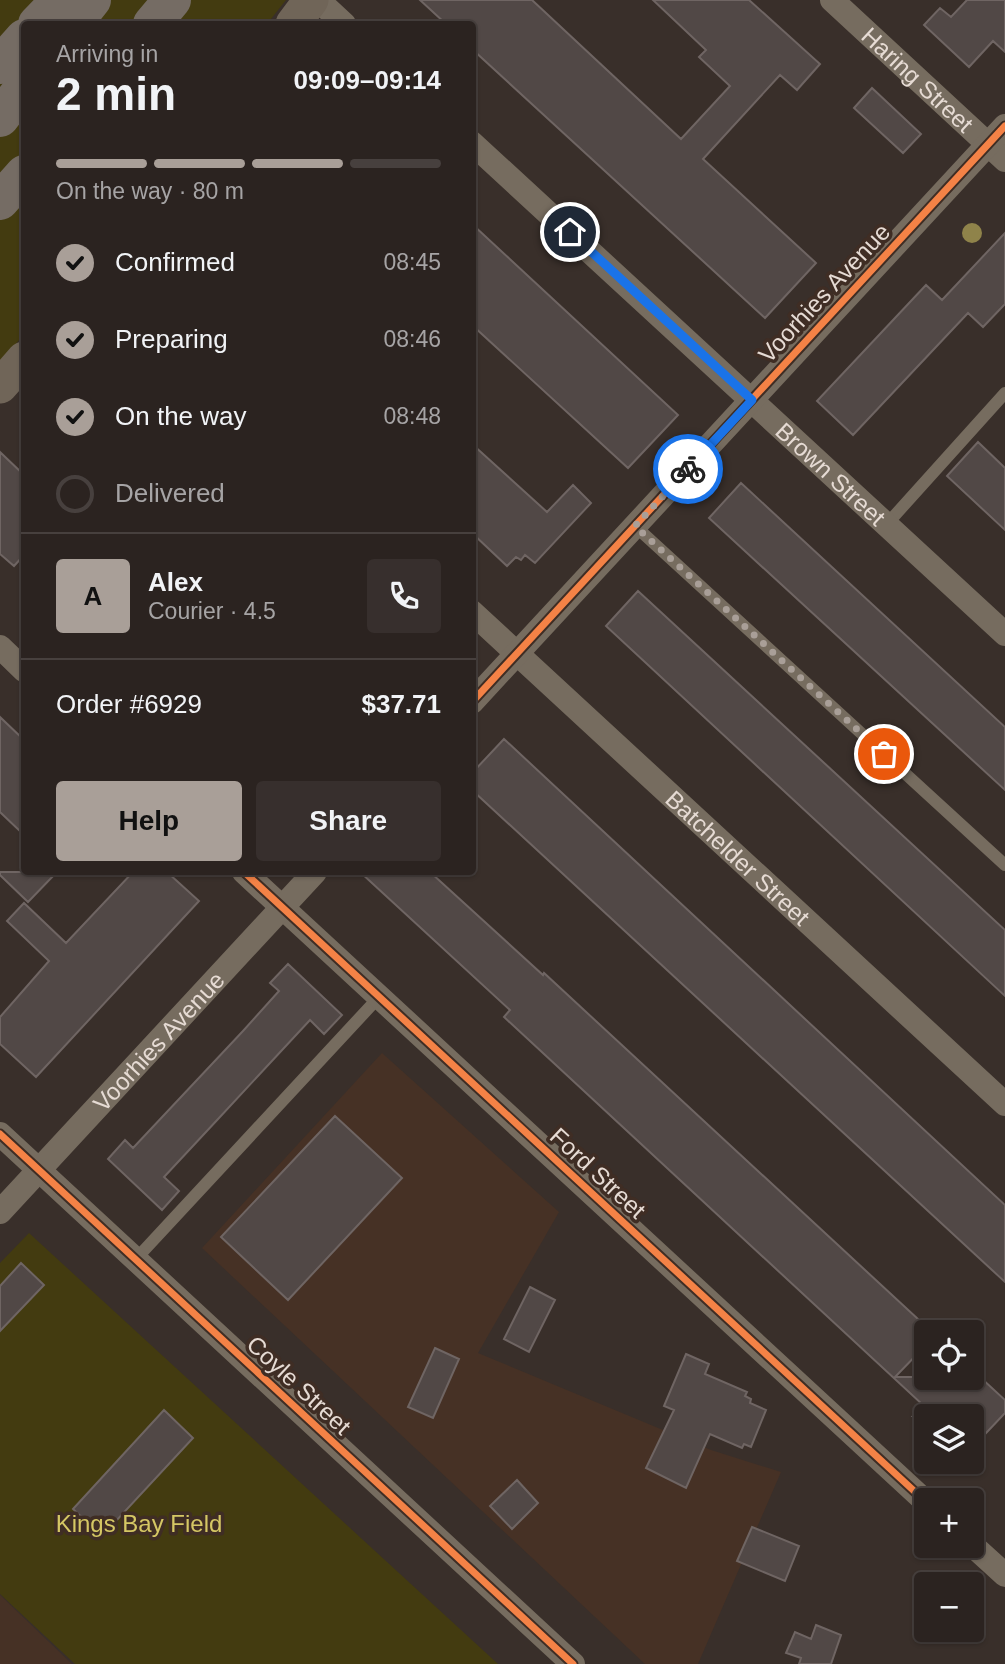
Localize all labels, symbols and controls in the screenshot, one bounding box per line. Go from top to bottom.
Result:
street label: Haring Street [857,21,979,138]
text: Arriving in [56,41,158,67]
text: 09:09–09:14 [294,65,441,95]
text: 2 min [56,68,176,120]
text: On the way · 80 m [56,178,244,204]
pin [540,202,600,262]
icon: home [551,213,589,251]
street label: Voorhies Avenue [753,218,895,368]
icon: check [56,244,94,282]
text: Confirmed [115,247,235,277]
text: 08:45 [383,249,441,275]
icon: check [56,321,94,359]
text: Preparing [115,324,228,354]
text: 08:46 [383,326,441,352]
icon: check [56,398,94,436]
text: On the way [115,401,247,431]
text: 08:48 [383,403,441,429]
street label: Brown Street [771,417,891,531]
courier [653,434,723,504]
icon: bike [669,450,707,488]
text: Delivered [115,478,225,508]
button: phone [367,559,441,633]
text: Alex [148,567,203,597]
text: A [84,581,102,611]
text: Courier · 4.5 [148,598,276,624]
text: Order #6929 [56,689,202,719]
text: $37.71 [361,689,441,719]
pin [854,724,914,784]
icon: bag [865,735,903,773]
button: Help [56,781,242,861]
button: Share [256,781,441,861]
street label: Batchelder Street [661,785,816,931]
street label: Voorhies Avenue [87,966,229,1116]
street label: Ford Street [545,1122,651,1224]
map controls [914,1320,984,1642]
button: locate [914,1320,984,1390]
street label: Coyle Street [242,1330,357,1440]
button: layers [914,1404,984,1474]
button: + [914,1488,984,1558]
park label: Kings Bay Field [56,1510,222,1537]
button: − [914,1572,984,1642]

